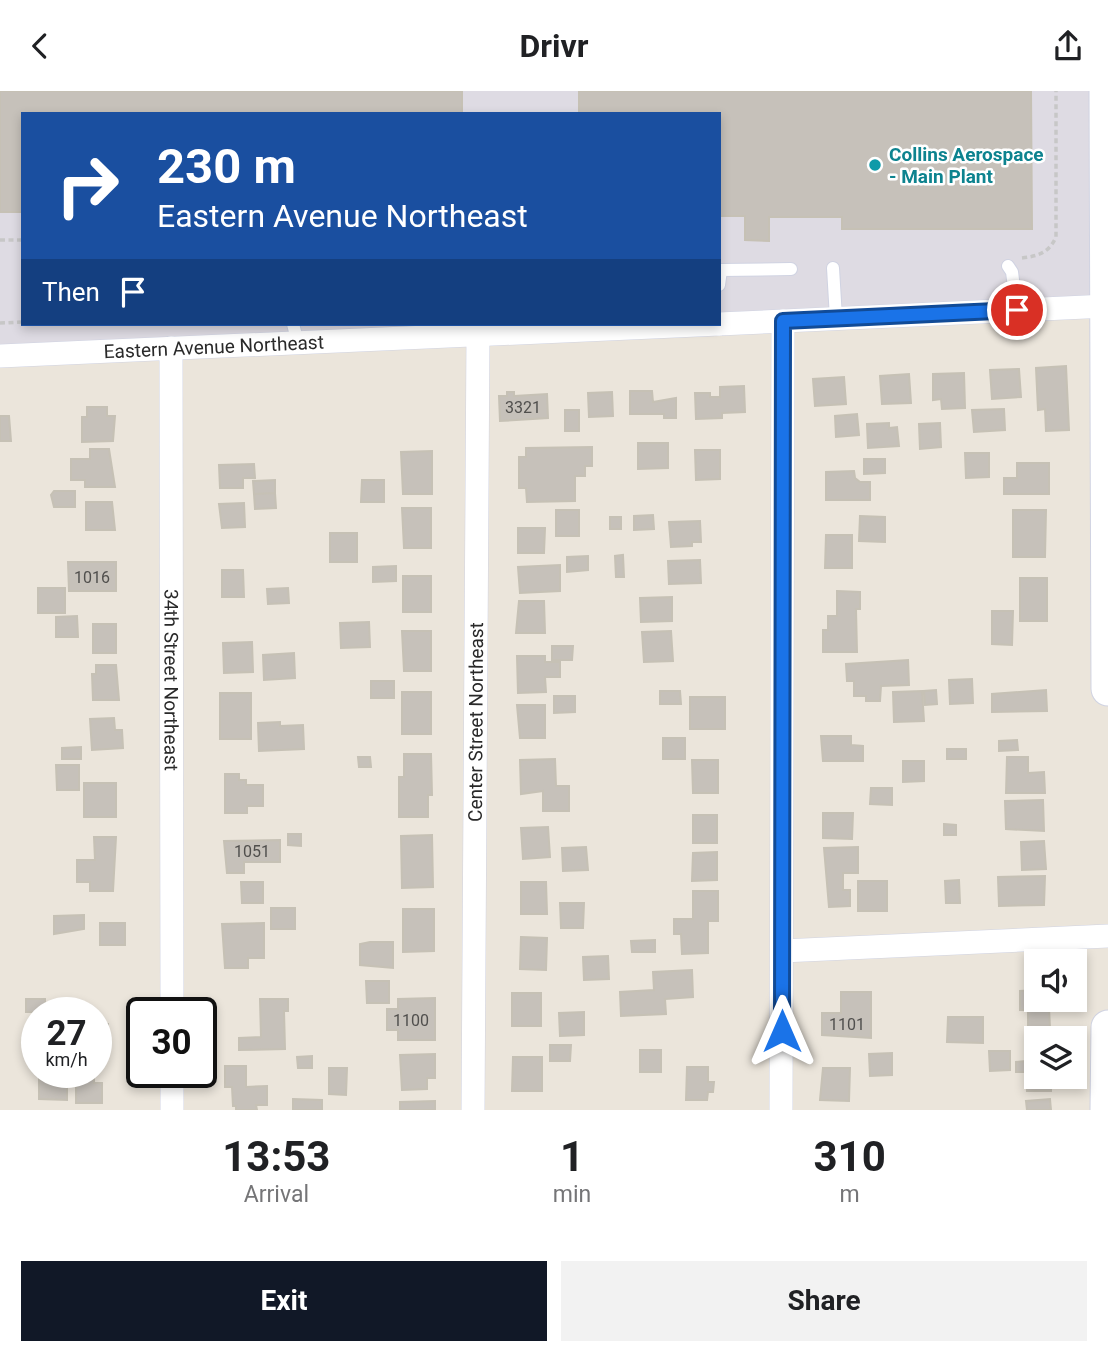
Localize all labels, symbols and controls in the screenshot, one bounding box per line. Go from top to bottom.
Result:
icon: back [21,27,59,65]
text: Drivr [520,27,588,65]
icon: share [1049,27,1087,65]
text: 230 m [157,138,296,195]
icon: right [42,140,133,231]
place label: Collins Aerospace - Main Plant [889,143,1044,188]
marker: Collins Aerospace - Main Plant [867,157,883,173]
text: Eastern Avenue Northeast [157,197,528,235]
icon: arrive [114,273,152,311]
text: Then [42,277,100,307]
pin [987,280,1047,340]
icon: arrive [998,291,1036,329]
street label: Eastern Avenue Northeast [103,330,324,363]
house number: 3321 [505,398,541,417]
house number: 1016 [74,568,110,587]
street label: 34th Street Northeast [160,589,183,771]
street label: Center Street Northeast [463,622,488,822]
house number: 1051 [234,842,270,861]
map controls [1024,949,1087,1089]
button: sound [1024,949,1087,1012]
position arrow [745,994,819,1068]
speed limit sign: 30 [126,997,217,1088]
house number: 1100 [393,1011,429,1030]
text: 27 [46,1013,87,1054]
house number: 1101 [829,1015,865,1034]
button: layers [1024,1026,1087,1089]
text: km/h [45,1049,88,1070]
text: 13:53 [222,1132,330,1181]
text: 1 [560,1132,584,1181]
text: 310 [813,1132,886,1181]
text: Arrival [244,1181,309,1208]
text: min [553,1181,591,1208]
text: m [840,1181,860,1208]
button: Exit [21,1261,547,1341]
button: Share [561,1261,1087,1341]

